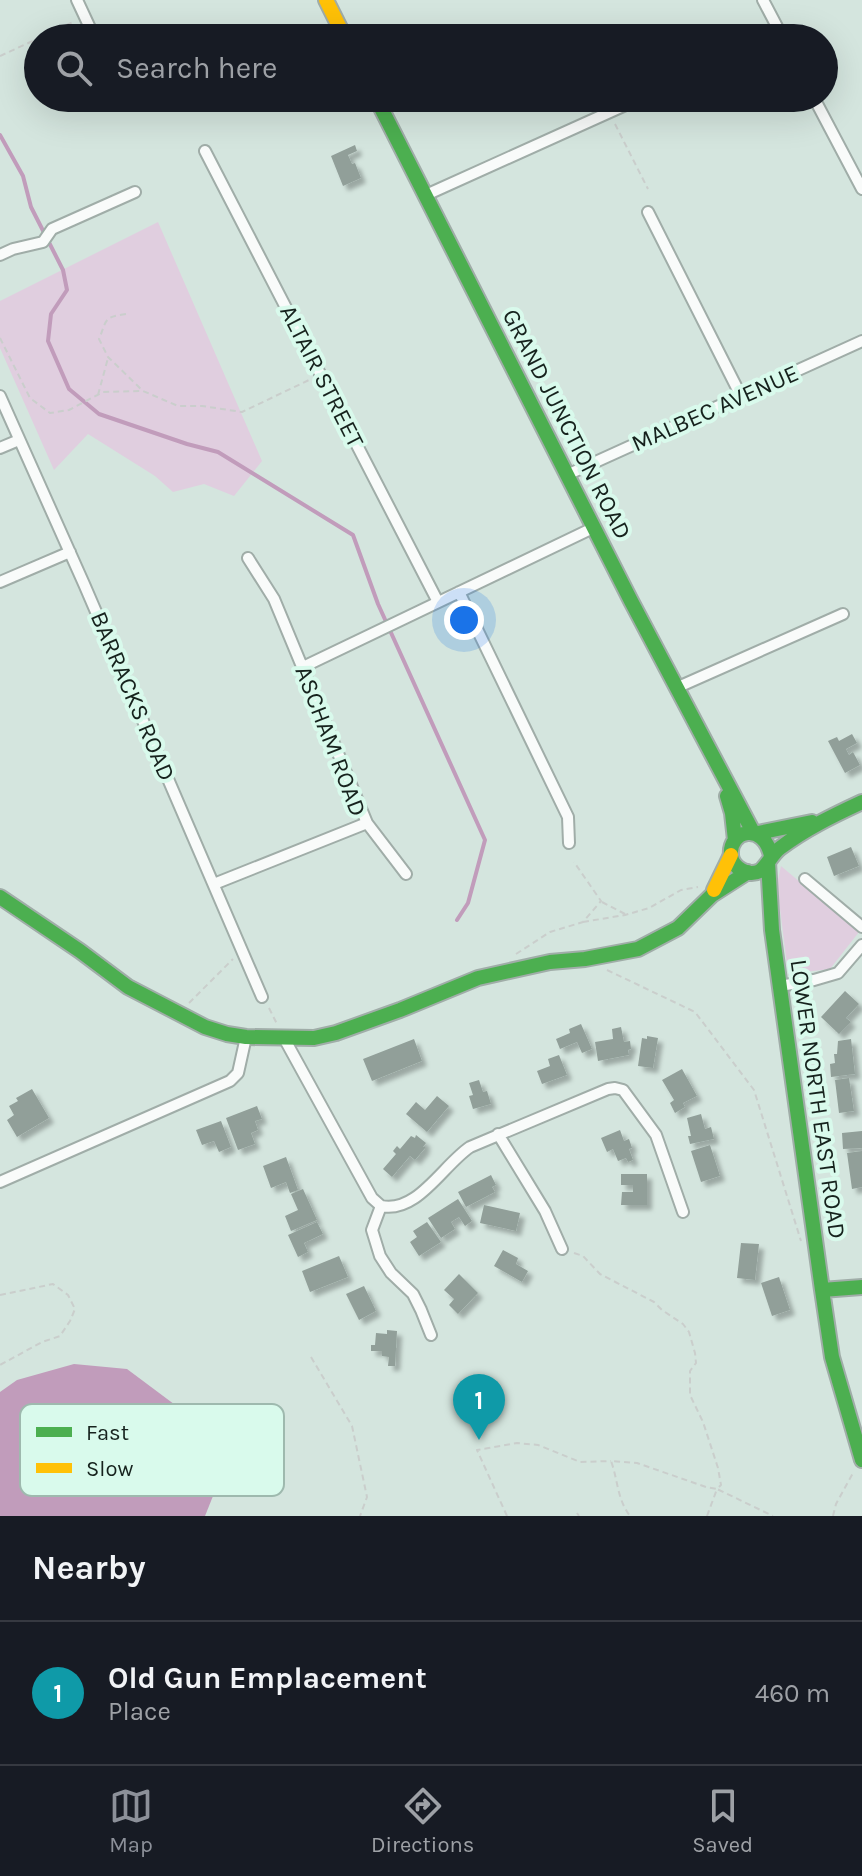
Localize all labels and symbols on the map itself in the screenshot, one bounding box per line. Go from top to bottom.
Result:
street label: ALTAIR STREET [274,300,370,452]
street label: GRAND JUNCTION ROAD [497,304,637,544]
street label: MALBEC AVENUE [627,359,803,457]
your location [444,600,484,640]
street label: BARRACKS ROAD [85,607,181,785]
street label: ASCHAM ROAD [289,662,373,820]
street label: LOWER NORTH EAST ROAD [785,958,851,1240]
pin: 1 [453,1374,505,1440]
legend [20,1404,284,1496]
text: Fast [86,1420,129,1446]
text: Slow [86,1456,133,1482]

